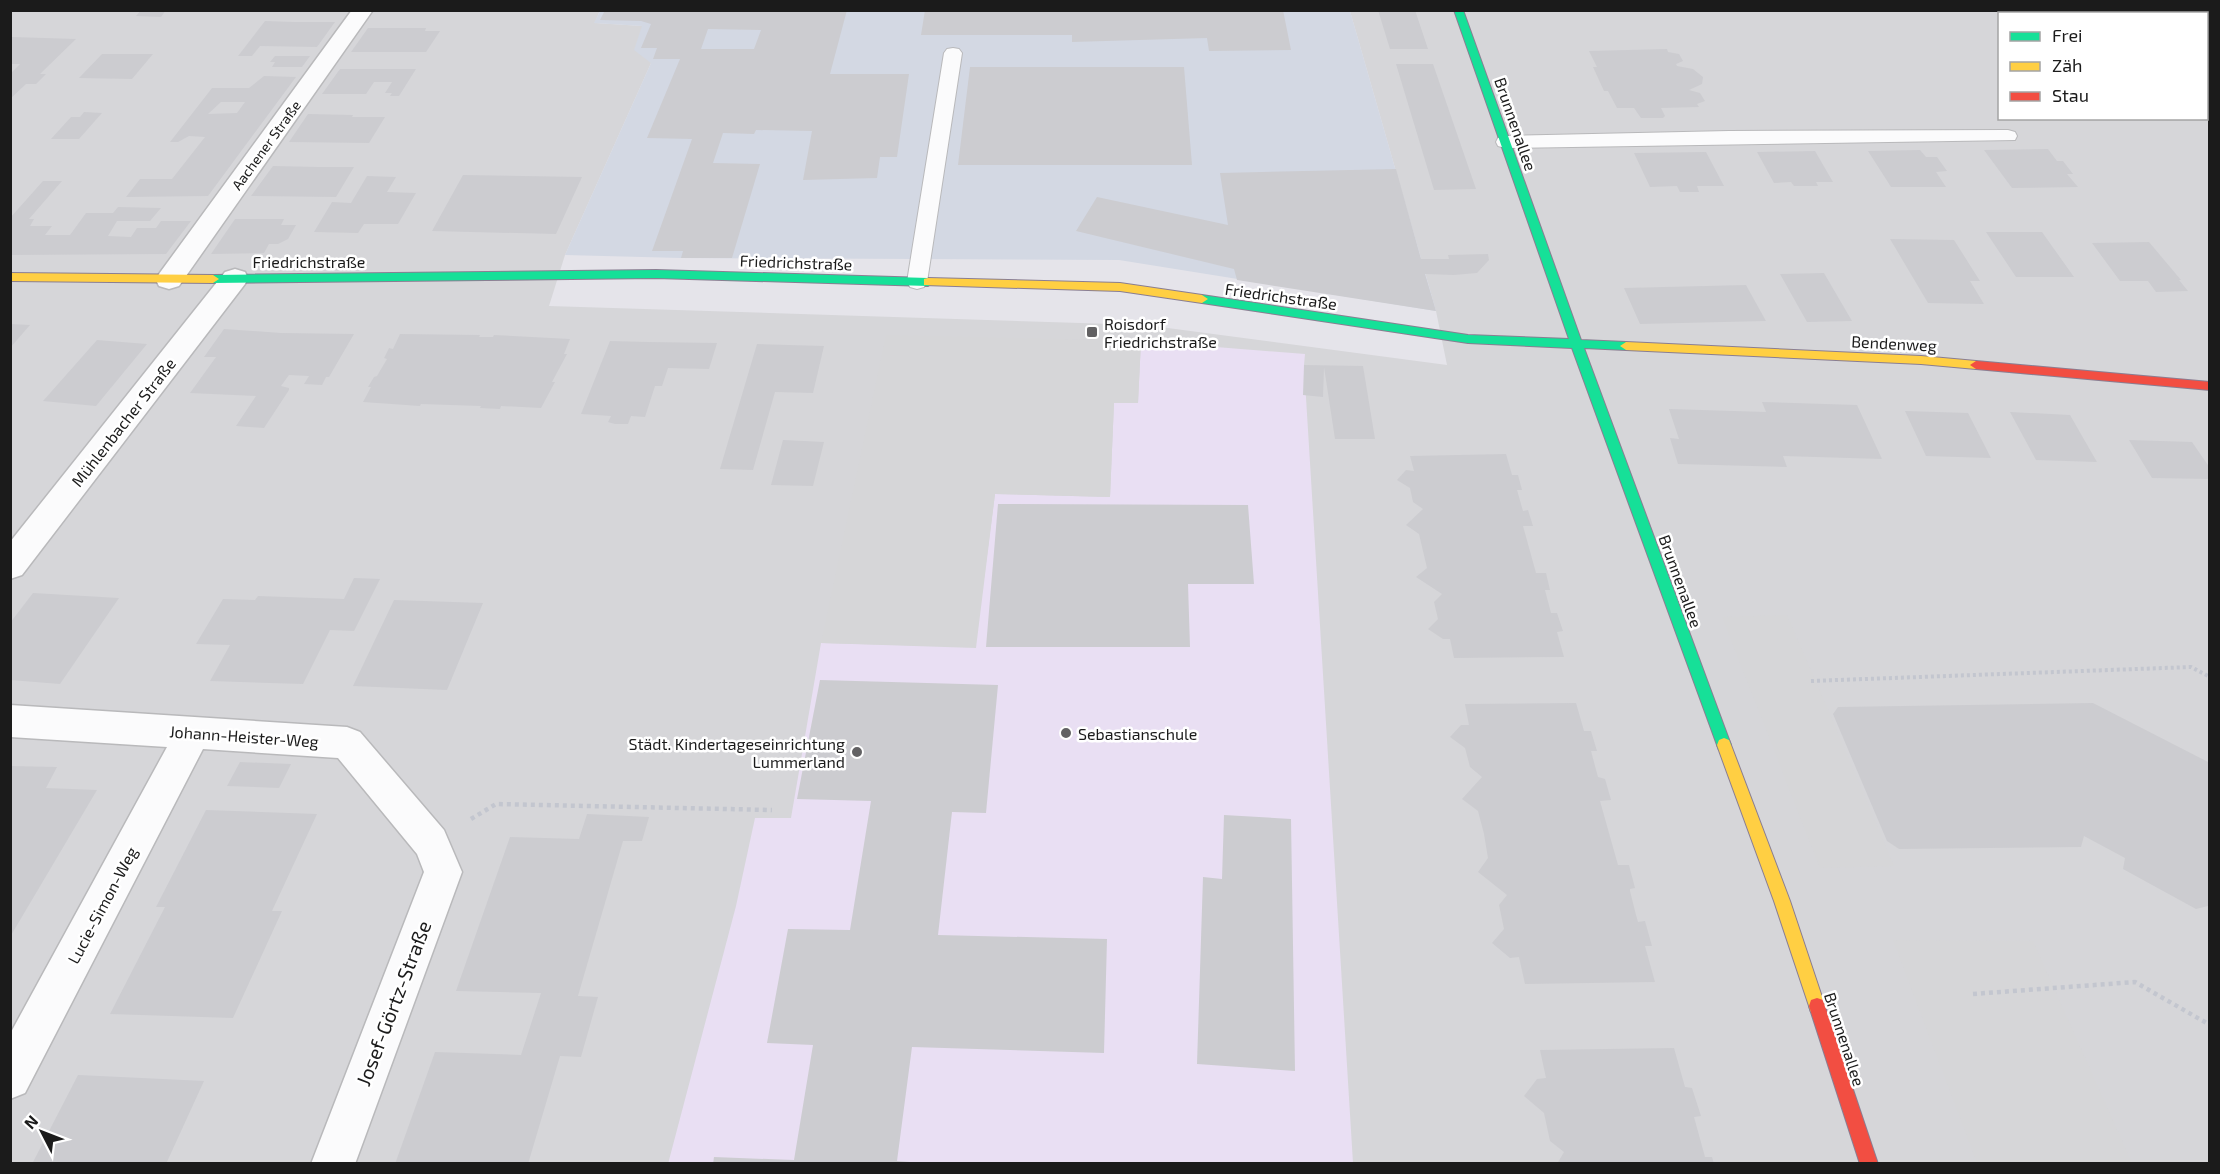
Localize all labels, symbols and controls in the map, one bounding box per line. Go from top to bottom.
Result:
legend [1998,12,2208,120]
text: Frei [2052,24,2083,46]
text: Zäh [2052,54,2083,76]
street label: Brunnenallee [1491,75,1541,173]
text: Stau [2052,84,2089,106]
street label: Aachener Straße [228,97,304,193]
street label: Friedrichstraße [739,251,853,273]
street label: Friedrichstraße [253,252,365,271]
street label: Friedrichstraße [1224,279,1338,313]
place label: Roisdorf Friedrichstraße [1104,314,1217,351]
marker: Roisdorf Friedrichstraße [1085,325,1099,339]
street label: Bendenweg [1851,331,1937,355]
street label: Mühlenbacher Straße [67,354,179,490]
street label: Brunnenallee [1655,532,1707,630]
street label: Johann-Heister-Weg [169,721,319,751]
place label: Sebastianschule [1078,724,1197,743]
marker: Sebastianschule [1059,726,1073,740]
place label: Städt. Kindertageseinrichtung Lummerland [629,734,845,771]
marker: Städt. Kindertageseinrichtung Lummerland [850,745,864,759]
street label: Lucie-Simon-Weg [63,843,141,967]
street label: Josef-Görtz-Straße [350,917,436,1089]
street label: Brunnenallee [1821,990,1869,1088]
north arrow [12,1102,72,1162]
text: N [20,1111,41,1132]

